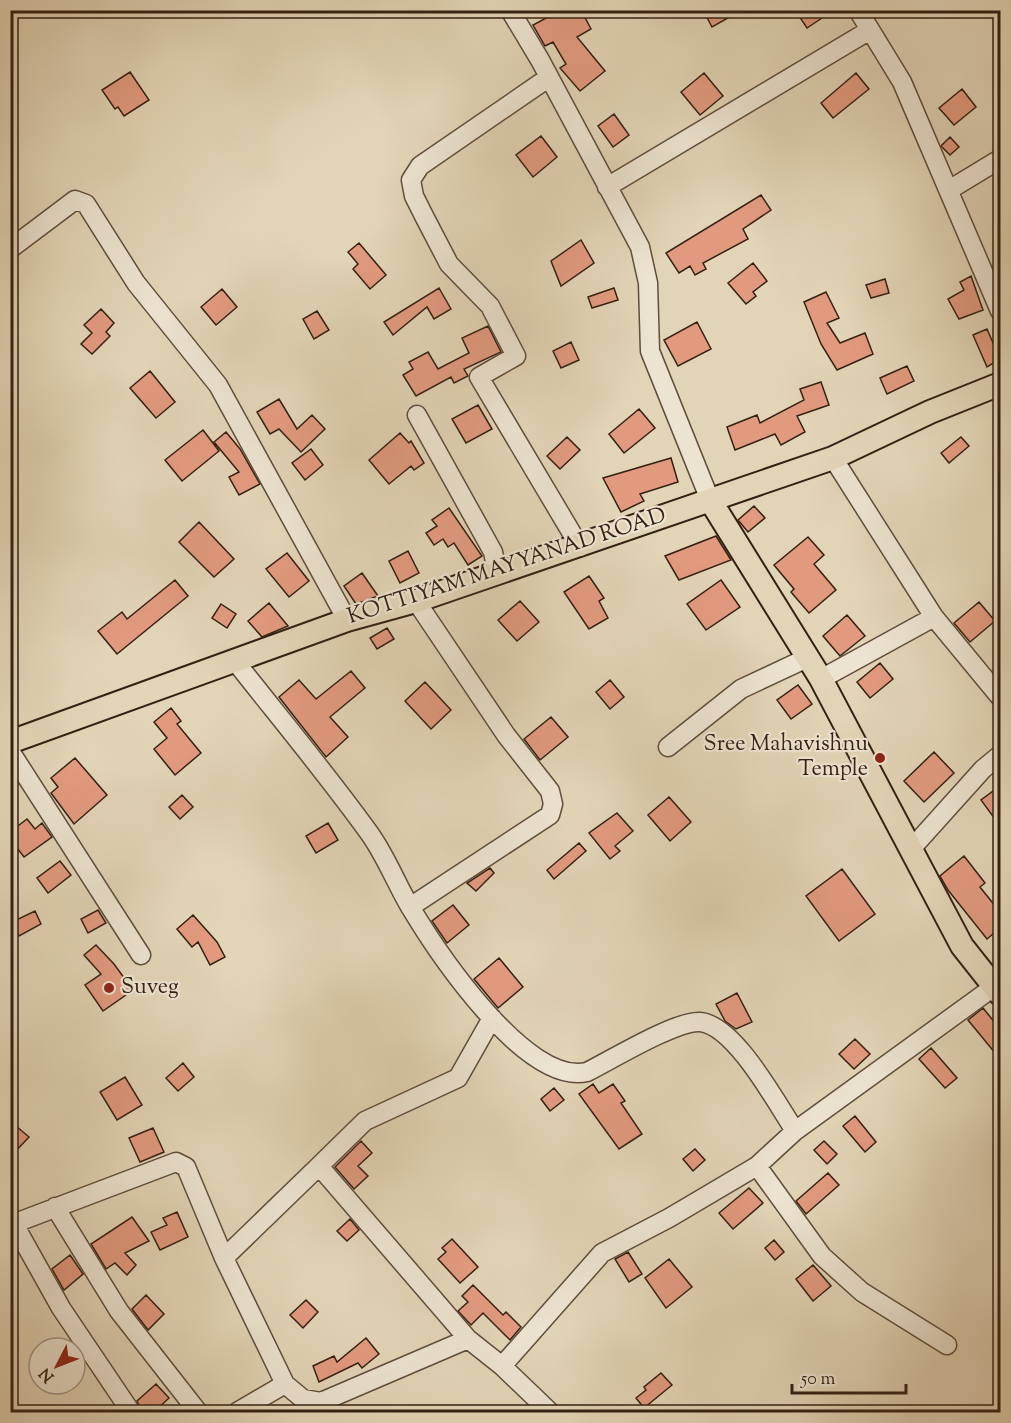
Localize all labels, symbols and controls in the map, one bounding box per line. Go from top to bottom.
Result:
street label: KOTTIYAM MAYYANAD ROAD [343,500,671,634]
place label: Sree Mahavishnu Temple [704,729,868,786]
marker: Sree Mahavishnu Temple [873,751,887,765]
place label: Suveg [121,972,179,1004]
marker: Suveg [102,981,116,995]
north arrow [27,1336,87,1396]
scale bar [792,1357,906,1395]
text: N [35,1362,61,1387]
text: 50 m [800,1367,836,1393]

